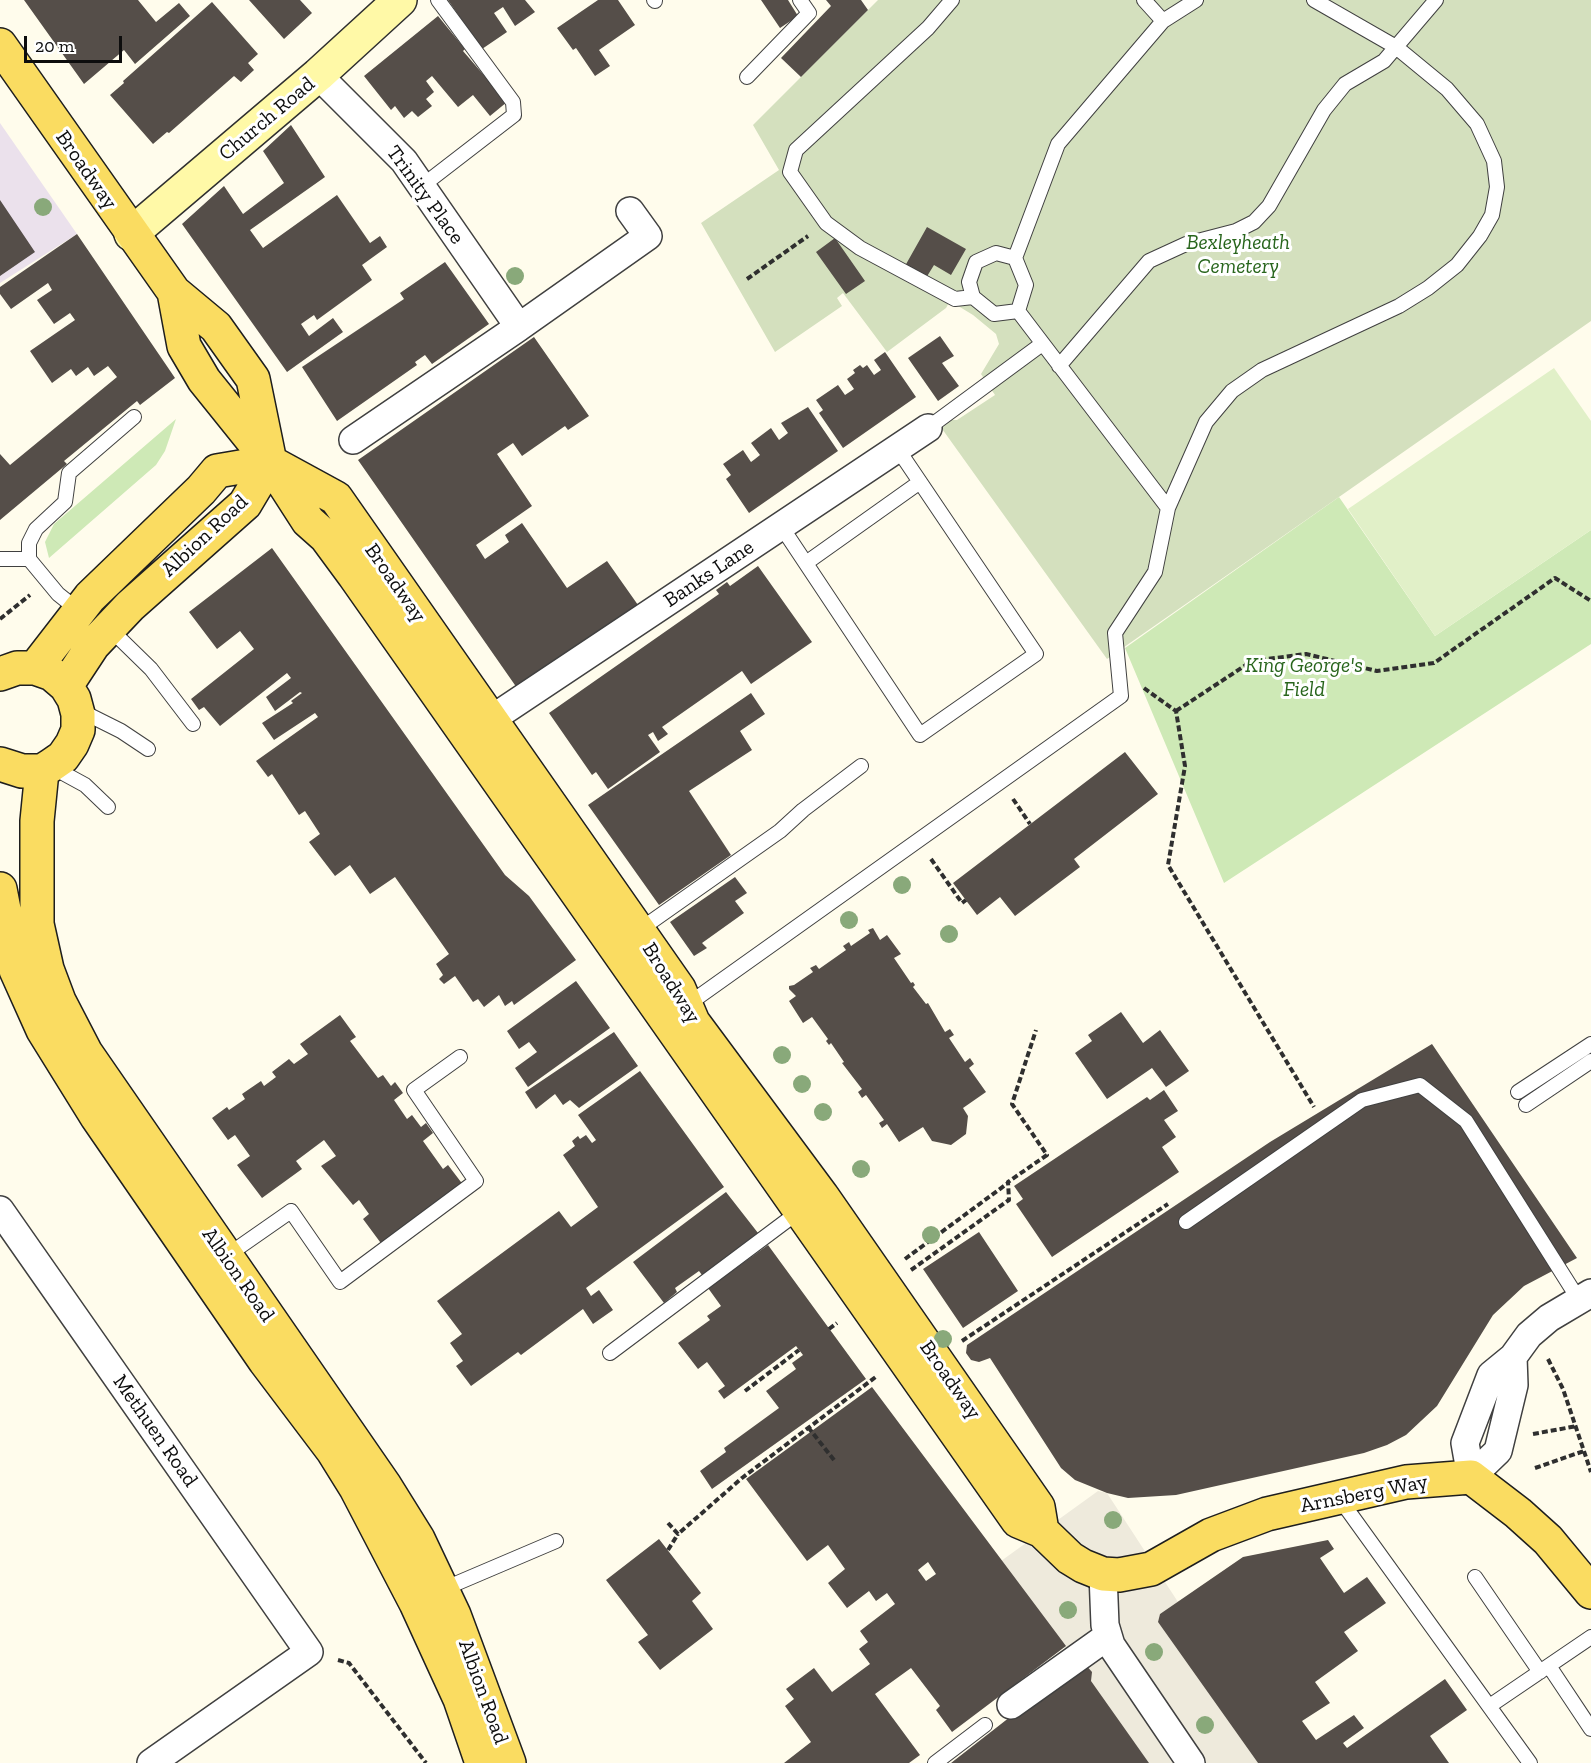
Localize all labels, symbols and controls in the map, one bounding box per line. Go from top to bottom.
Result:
scale bar [27,24,124,62]
text: 20 m [35,35,74,57]
street label: Church Road [214,72,320,166]
street label: Broadway [50,126,122,214]
street label: Trinity Place [381,141,469,249]
park label: Bexleyheath Cemetery [1186,230,1290,280]
street label: Albion Road [157,490,253,582]
street label: Banks Lane [659,535,759,613]
street label: Broadway [359,539,431,627]
park label: King George's Field [1245,653,1363,703]
street label: Broadway [636,938,706,1028]
street label: Albion Road [196,1223,280,1327]
street label: Broadway [914,1336,986,1424]
street label: Methuen Road [107,1370,203,1492]
street label: Arnsberg Way [1298,1469,1430,1519]
street label: Albion Road [453,1636,513,1748]

